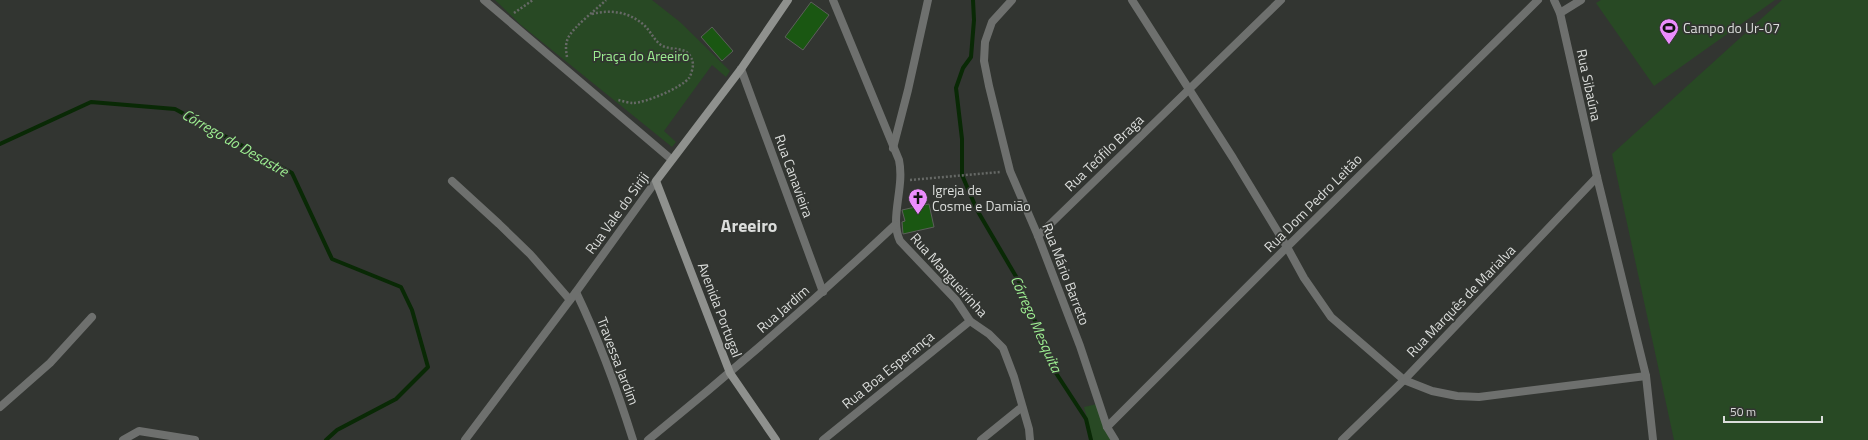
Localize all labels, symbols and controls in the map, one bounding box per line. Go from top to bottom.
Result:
sports icon: Campo do Ur-07 [1658,17,1680,45]
place label: Campo do Ur-07 [1683,17,1780,38]
park label: Praça do Areeiro [593,45,689,66]
street label: Rua Sibaúna [1572,47,1607,123]
water label: Córrego do Desastre [178,103,294,183]
street label: Rua Teófilo Braga [1059,109,1148,196]
street label: Rua Canavieira [770,131,819,220]
street label: Rua Dom Pedro Leitão [1259,149,1366,256]
street label: Rua Vale do Siriji [580,167,654,258]
place label: Igreja de Cosme e Damião [932,179,1031,216]
church icon: Igreja de Cosme e Damião [907,187,929,215]
district label: Areeiro [721,212,777,239]
street label: Rua Mário Barreto [1037,220,1096,328]
street label: Rua Mangueirinha [906,228,993,322]
street label: Rua Marquês de Marialva [1401,240,1520,362]
street label: Avenida Portugal [693,259,748,360]
water label: Córrego Mesquita [1005,272,1069,377]
street label: Rua Jardim [752,280,814,338]
street label: Travessa Jardim [592,314,645,408]
street label: Rua Boa Esperança [837,326,938,413]
scale bar [1724,398,1822,424]
text: 50 m [1730,402,1756,421]

